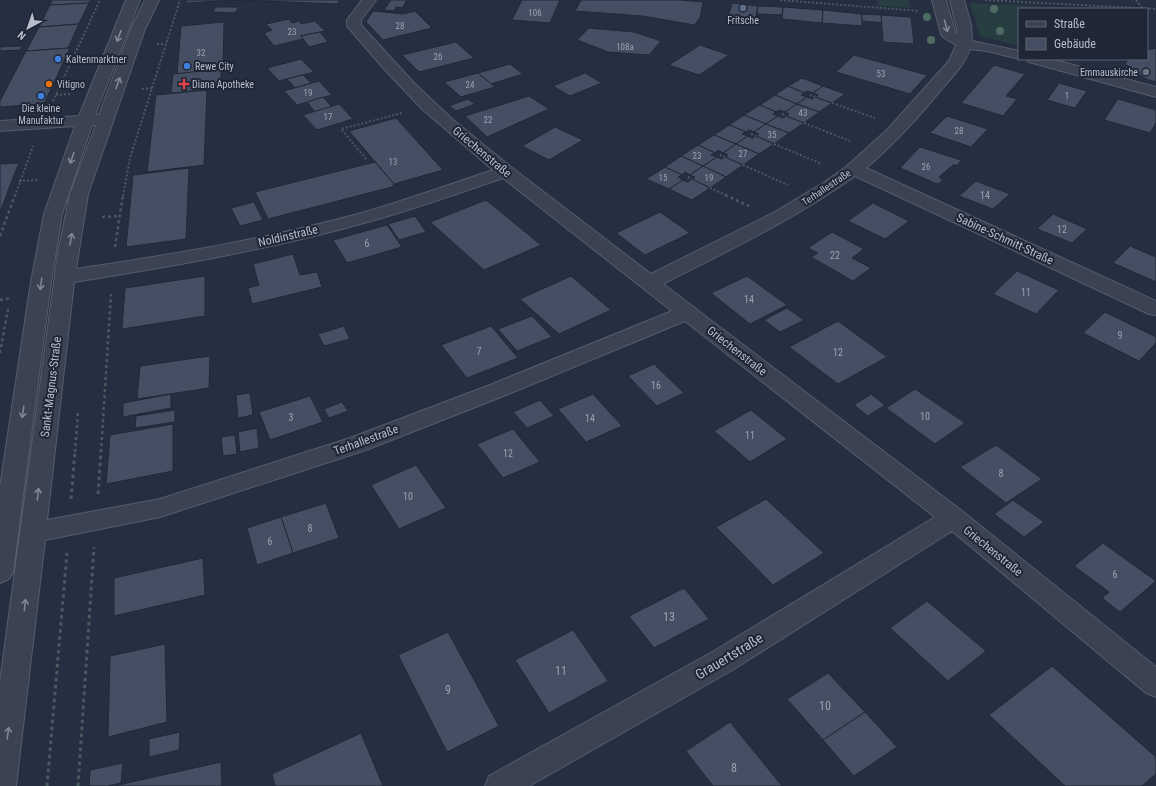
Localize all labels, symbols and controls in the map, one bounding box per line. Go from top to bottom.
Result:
marker: Fritsche [738,3,748,13]
north arrow [8,8,48,48]
house number: 106 [528,8,542,18]
legend [1018,8,1148,60]
place label: Fritsche [727,15,759,26]
text: Straße [1054,17,1085,31]
one-way arrow [942,20,950,33]
house number: 28 [396,21,404,31]
house number: 23 [288,27,296,37]
text: N [15,28,29,42]
one-way arrow [115,30,123,42]
text: Gebäude [1054,37,1096,51]
house number: 108a [616,42,634,52]
house number: 32 [197,48,206,58]
house number: 26 [434,52,442,62]
marker: Kaltenmarktner [53,54,63,64]
place label: Kaltenmarktner [66,54,126,65]
marker: Rewe City [182,61,192,71]
place label: Rewe City [195,61,234,72]
place label: Emmauskirche [1080,67,1138,78]
marker: Emmauskirche [1141,67,1151,77]
house number: 53 [877,69,885,79]
one-way arrow [114,77,122,89]
marker: Vitigno [44,79,54,89]
place label: Vitigno [57,79,85,90]
marker: Diana Apotheke [179,79,189,89]
place label: Diana Apotheke [192,79,254,90]
house number: 24 [466,80,475,90]
house number: 19 [304,88,312,98]
marker: Die kleine Manufaktur [36,91,46,101]
house number: 1 [1065,91,1069,101]
place label: Die kleine Manufaktur [18,103,64,126]
house number: 43 [799,108,807,118]
house number: 17 [324,112,333,122]
house number: 22 [484,115,493,125]
street label: Griechenstraße [450,124,514,181]
house number: 28 [955,126,963,136]
house number: 35 [768,130,777,140]
house number: 27 [739,149,748,159]
one-way arrow [68,151,75,164]
house number: 23 [693,151,701,161]
house number: 13 [389,157,397,167]
house number: 26 [922,162,930,172]
street label: Terhallestraße [800,167,853,208]
house number: 15 [659,173,668,183]
house number: 19 [705,173,713,183]
house number: 14 [980,190,990,201]
street label: Sabine-Schmitt-Straße [954,210,1056,268]
street label: Noldinstraße [257,222,320,250]
house number: 12 [1057,224,1067,235]
one-way arrow [67,233,75,246]
house number: 6 [365,238,370,249]
house number: 22 [830,250,840,261]
one-way arrow [37,277,45,290]
house number: 11 [1021,287,1031,298]
house number: 14 [744,294,754,305]
street label: Griechenstraße [704,323,770,379]
house number: 9 [1118,330,1123,341]
street label: Sankt-Magnus-Straße [38,335,64,438]
house number: 7 [477,346,482,357]
house number: 12 [833,347,843,358]
house number: 16 [651,380,661,391]
one-way arrow [19,405,27,418]
house number: 10 [920,411,930,422]
house number: 3 [289,412,294,423]
house number: 14 [585,413,595,424]
street label: Terhallestraße [332,422,401,458]
house number: 11 [745,430,755,441]
house number: 12 [503,448,513,459]
house number: 8 [999,468,1004,479]
one-way arrow [34,488,42,501]
house number: 10 [403,491,413,502]
house number: 8 [308,523,313,534]
street label: Griechenstraße [961,523,1026,579]
house number: 6 [268,536,273,547]
house number: 6 [1113,569,1118,580]
one-way arrow [21,598,29,611]
house number: 13 [663,610,675,624]
street label: Grauertstraße [692,629,766,682]
house number: 11 [555,664,567,678]
house number: 9 [445,683,451,697]
house number: 10 [819,699,831,713]
one-way arrow [4,727,12,740]
house number: 8 [731,761,737,775]

